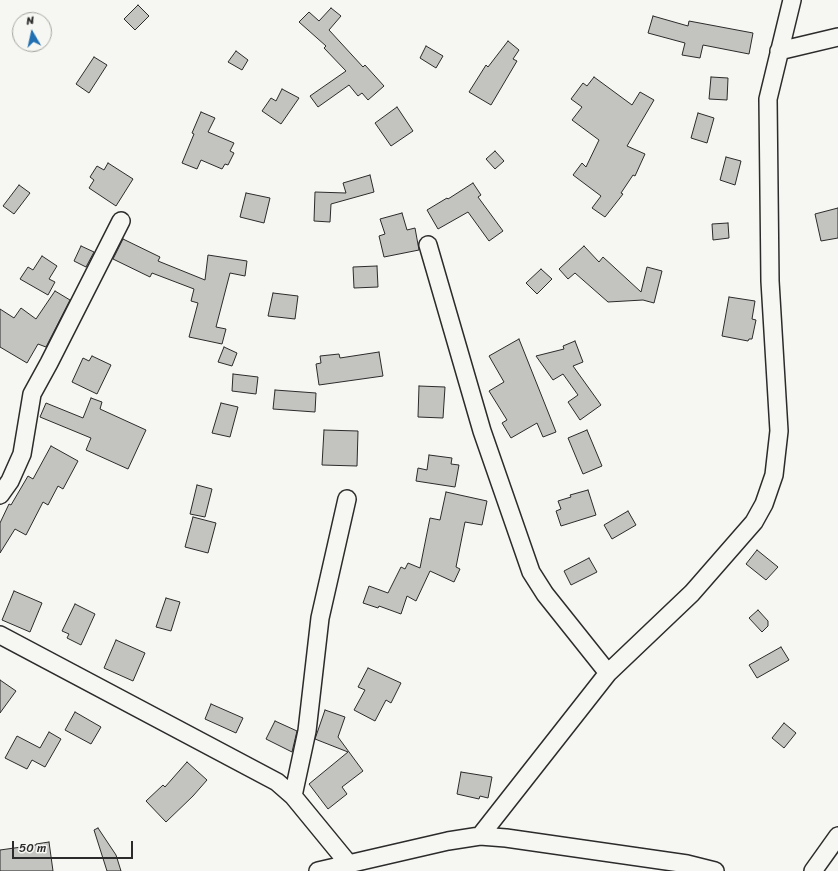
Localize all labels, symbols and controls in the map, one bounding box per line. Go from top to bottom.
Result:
text: N [25,11,35,31]
north arrow [12,12,52,52]
scale bar [14,833,135,859]
text: 50 m [19,837,46,859]

